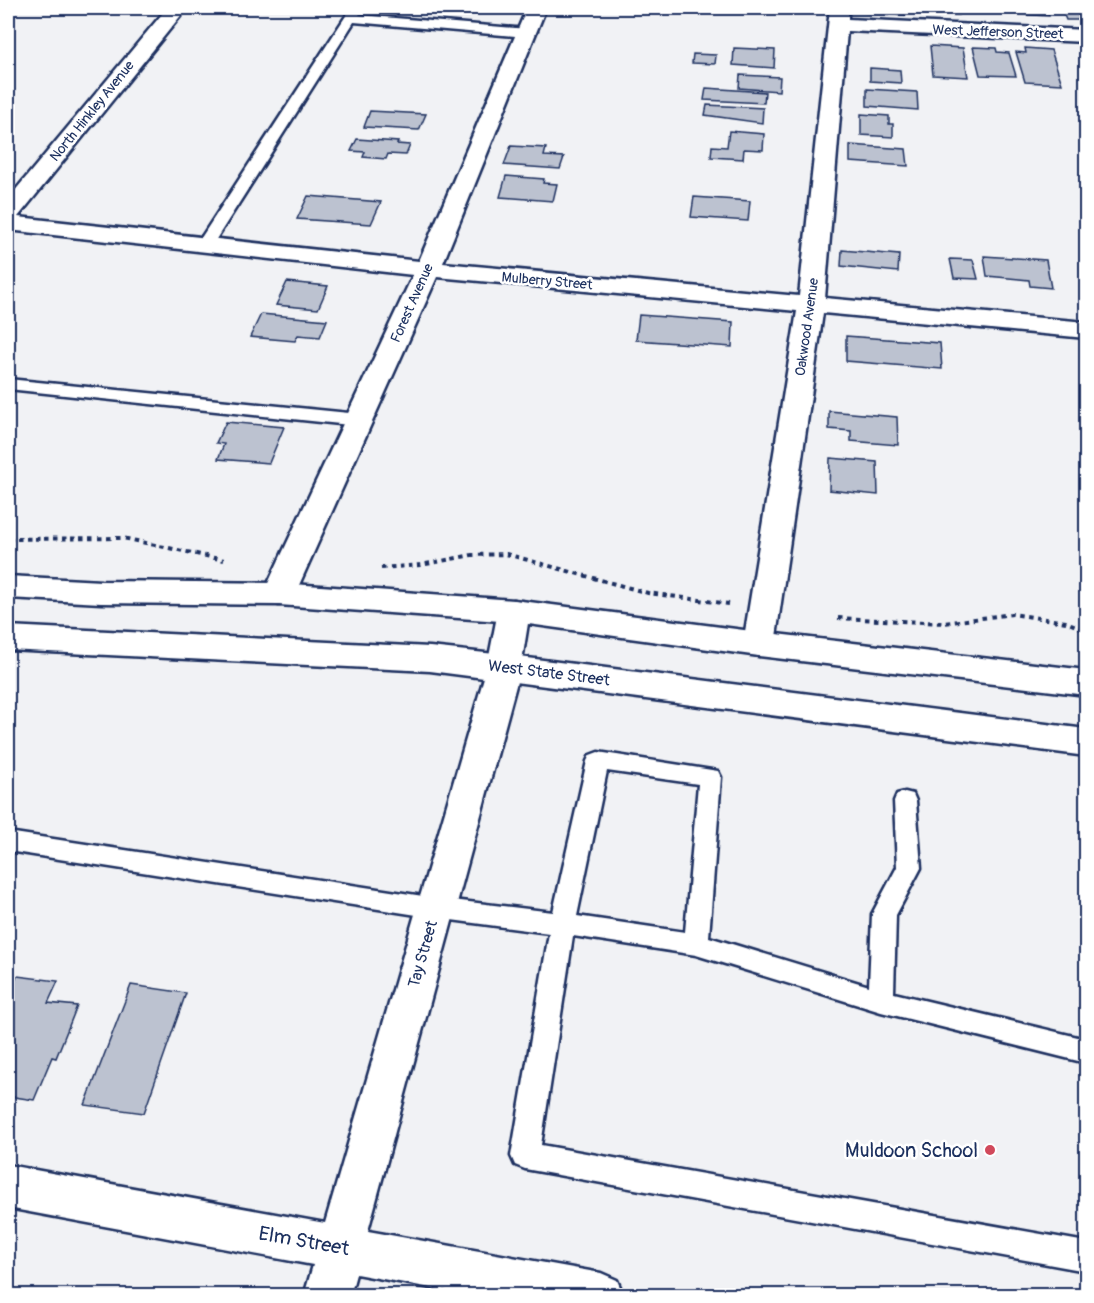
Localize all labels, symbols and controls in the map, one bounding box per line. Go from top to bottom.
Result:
street label: West Jefferson Street [932,21,1064,43]
street label: North Hinkley Avenue [46,57,138,165]
street label: Forest Avenue [387,261,437,345]
street label: Mulberry Street [501,269,594,293]
street label: Oakwood Avenue [792,277,822,377]
street label: West State Street [487,656,612,690]
street label: Tay Street [404,918,442,990]
place label: Muldoon School [845,1138,978,1163]
marker: Muldoon School [983,1143,997,1157]
street label: Elm Street [257,1221,352,1261]

